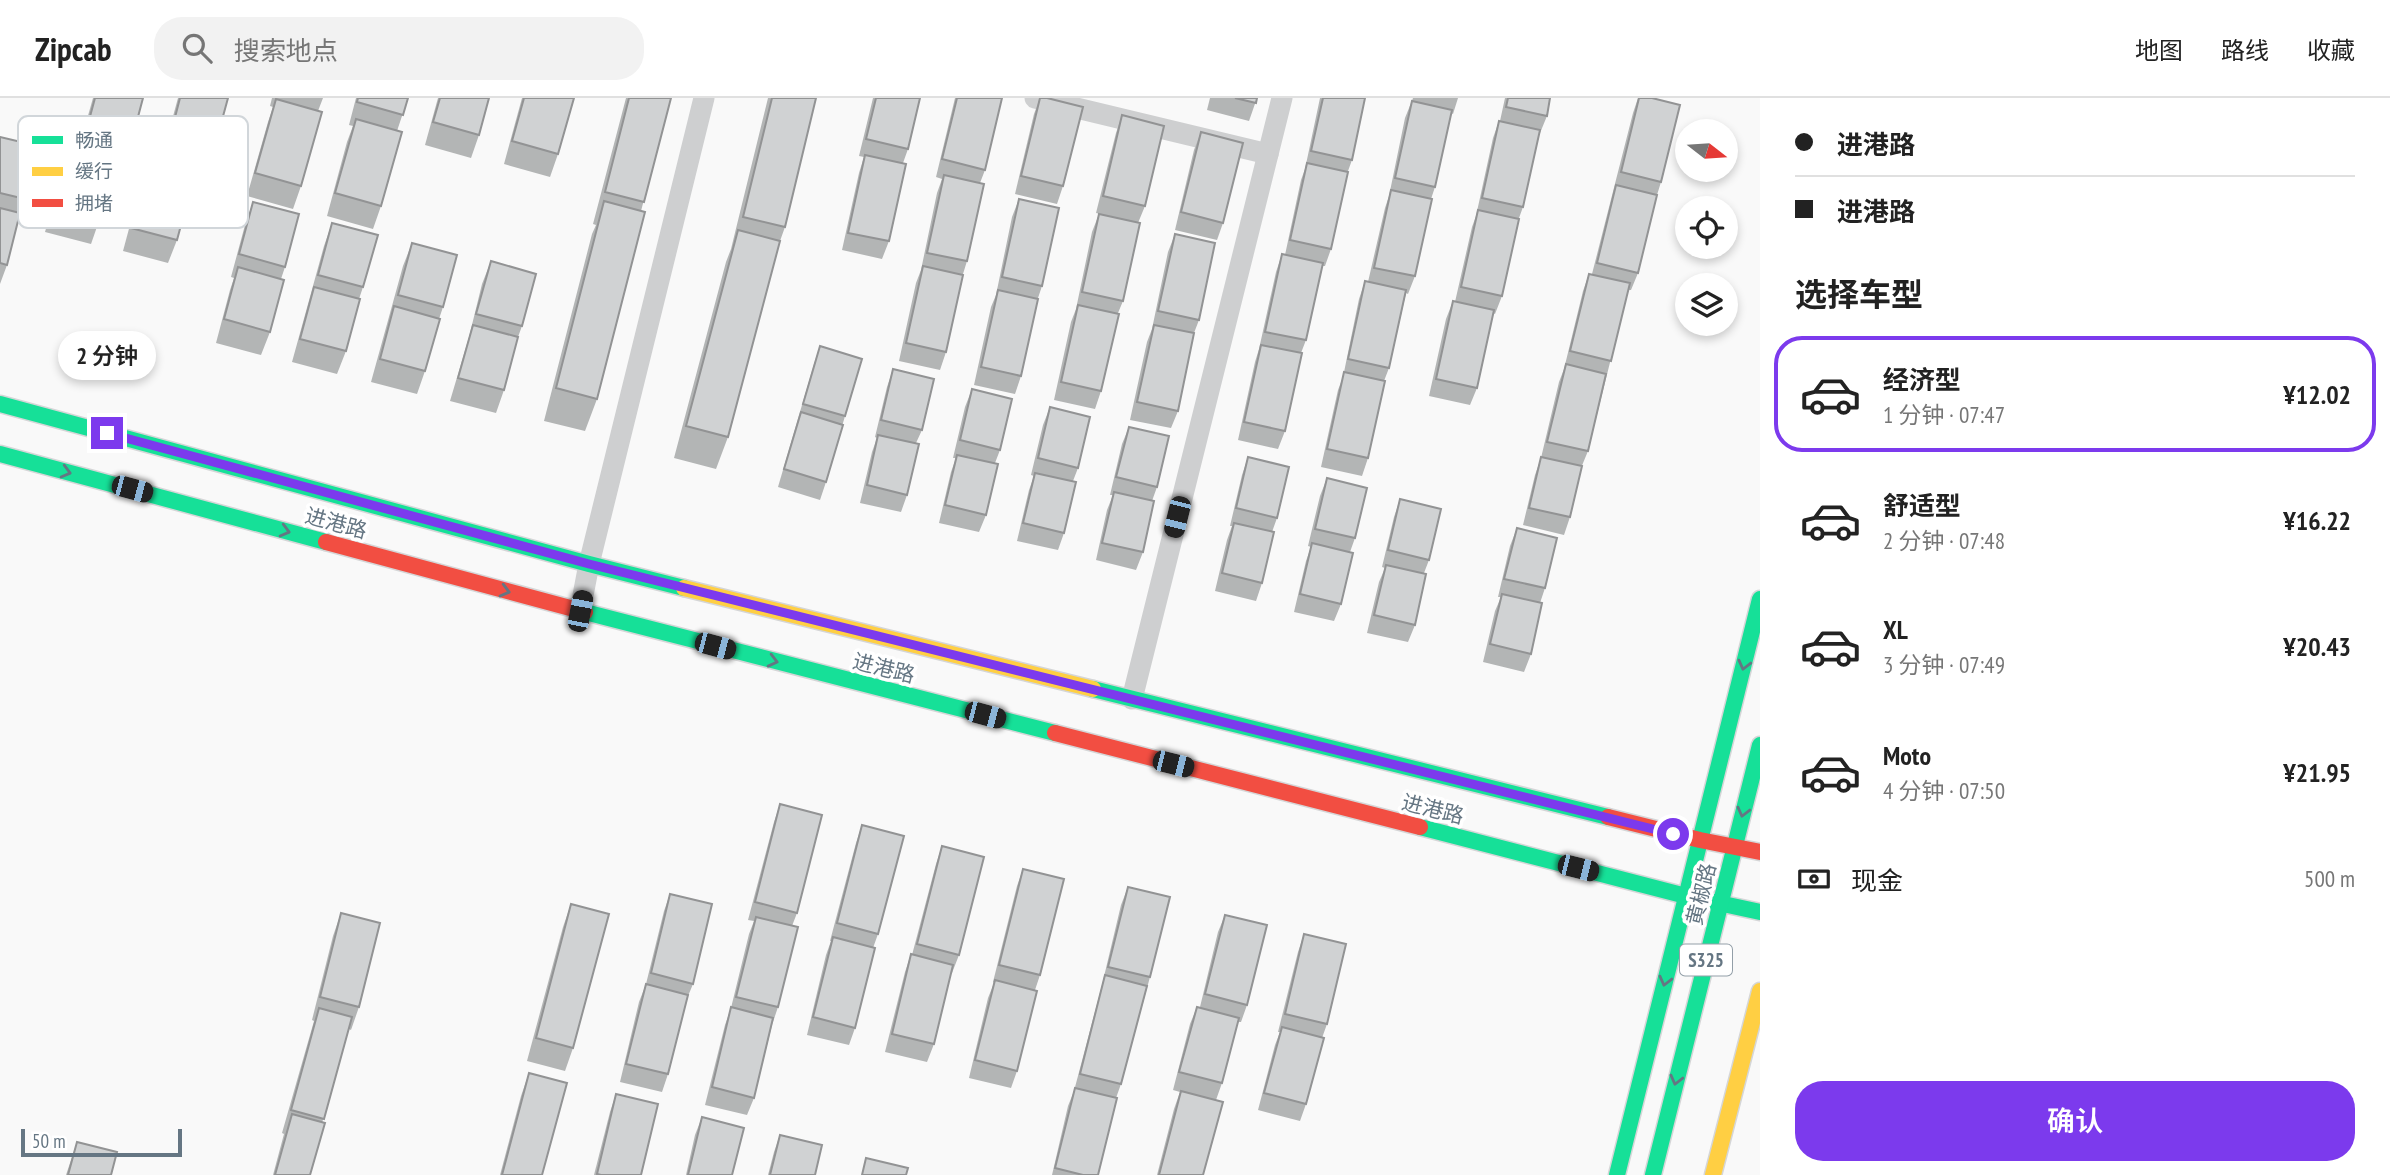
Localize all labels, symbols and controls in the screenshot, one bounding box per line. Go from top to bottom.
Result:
search box [154,17,644,80]
text: Zipcab [35,27,112,70]
icon: search [178,29,216,67]
text: 搜索地点 [234,34,338,67]
text: 地图 [2135,35,2183,66]
text: 路线 [2221,35,2269,66]
text: 收藏 [2307,35,2355,66]
legend [18,116,248,228]
north arrow [1675,119,1738,182]
map controls [1675,119,1738,336]
text: 畅通 [75,128,113,152]
text: 进港路 [1837,128,1915,161]
text: 缓行 [75,159,113,183]
text: 拥堵 [75,191,113,215]
text: 进港路 [1837,195,1915,228]
button: locate [1675,196,1738,259]
button: layers [1675,273,1738,336]
text: 选择车型 [1795,273,1923,315]
callout: 2 分钟 [58,331,156,380]
text: 2 分钟 [76,341,138,370]
icon: car [1799,363,1862,426]
text: 经济型 [1883,363,1961,396]
text: ¥12.02 [2283,378,2351,411]
text: 1 分钟 · 07:47 [1883,400,2005,429]
route end [91,417,123,449]
one-way arrow [60,463,72,478]
car [109,473,156,505]
icon: car [1799,489,1862,552]
text: 舒适型 [1883,489,1961,522]
car [1162,494,1193,540]
street label: 进港路 [302,502,370,544]
text: ¥16.22 [2283,504,2351,537]
one-way arrow [279,523,291,537]
text: 2 分钟 · 07:48 [1883,526,2005,555]
one-way arrow [499,582,511,597]
car [566,588,595,634]
text: XL [1883,613,1908,646]
icon: car [1799,615,1862,678]
car [692,630,739,662]
text: ¥20.43 [2283,630,2351,663]
street label: 进港路 [850,647,918,689]
text: 3 分钟 · 07:49 [1883,650,2005,679]
one-way arrow [766,653,778,667]
one-way arrow [1737,659,1752,671]
car [962,699,1009,731]
text: Moto [1883,739,1931,772]
icon: car [1799,741,1862,804]
car [1151,749,1196,779]
text: ¥21.95 [2283,756,2351,789]
text: 4 分钟 · 07:50 [1883,776,2005,805]
street label: 进港路 [1399,788,1467,830]
one-way arrow [1737,806,1752,818]
route start [1657,818,1689,850]
car [1556,853,1601,883]
street label: 黄椒路 [1680,860,1722,928]
icon: cash [1795,860,1833,898]
text: 现金 [1851,864,1903,897]
text: 500 m [2304,864,2355,893]
road number: S325 [1680,944,1732,975]
one-way arrow [1659,975,1673,987]
one-way arrow [1670,1074,1684,1086]
button: 确认 [1795,1081,2355,1161]
scale bar [21,1126,182,1158]
text: 50 m [32,1129,66,1153]

